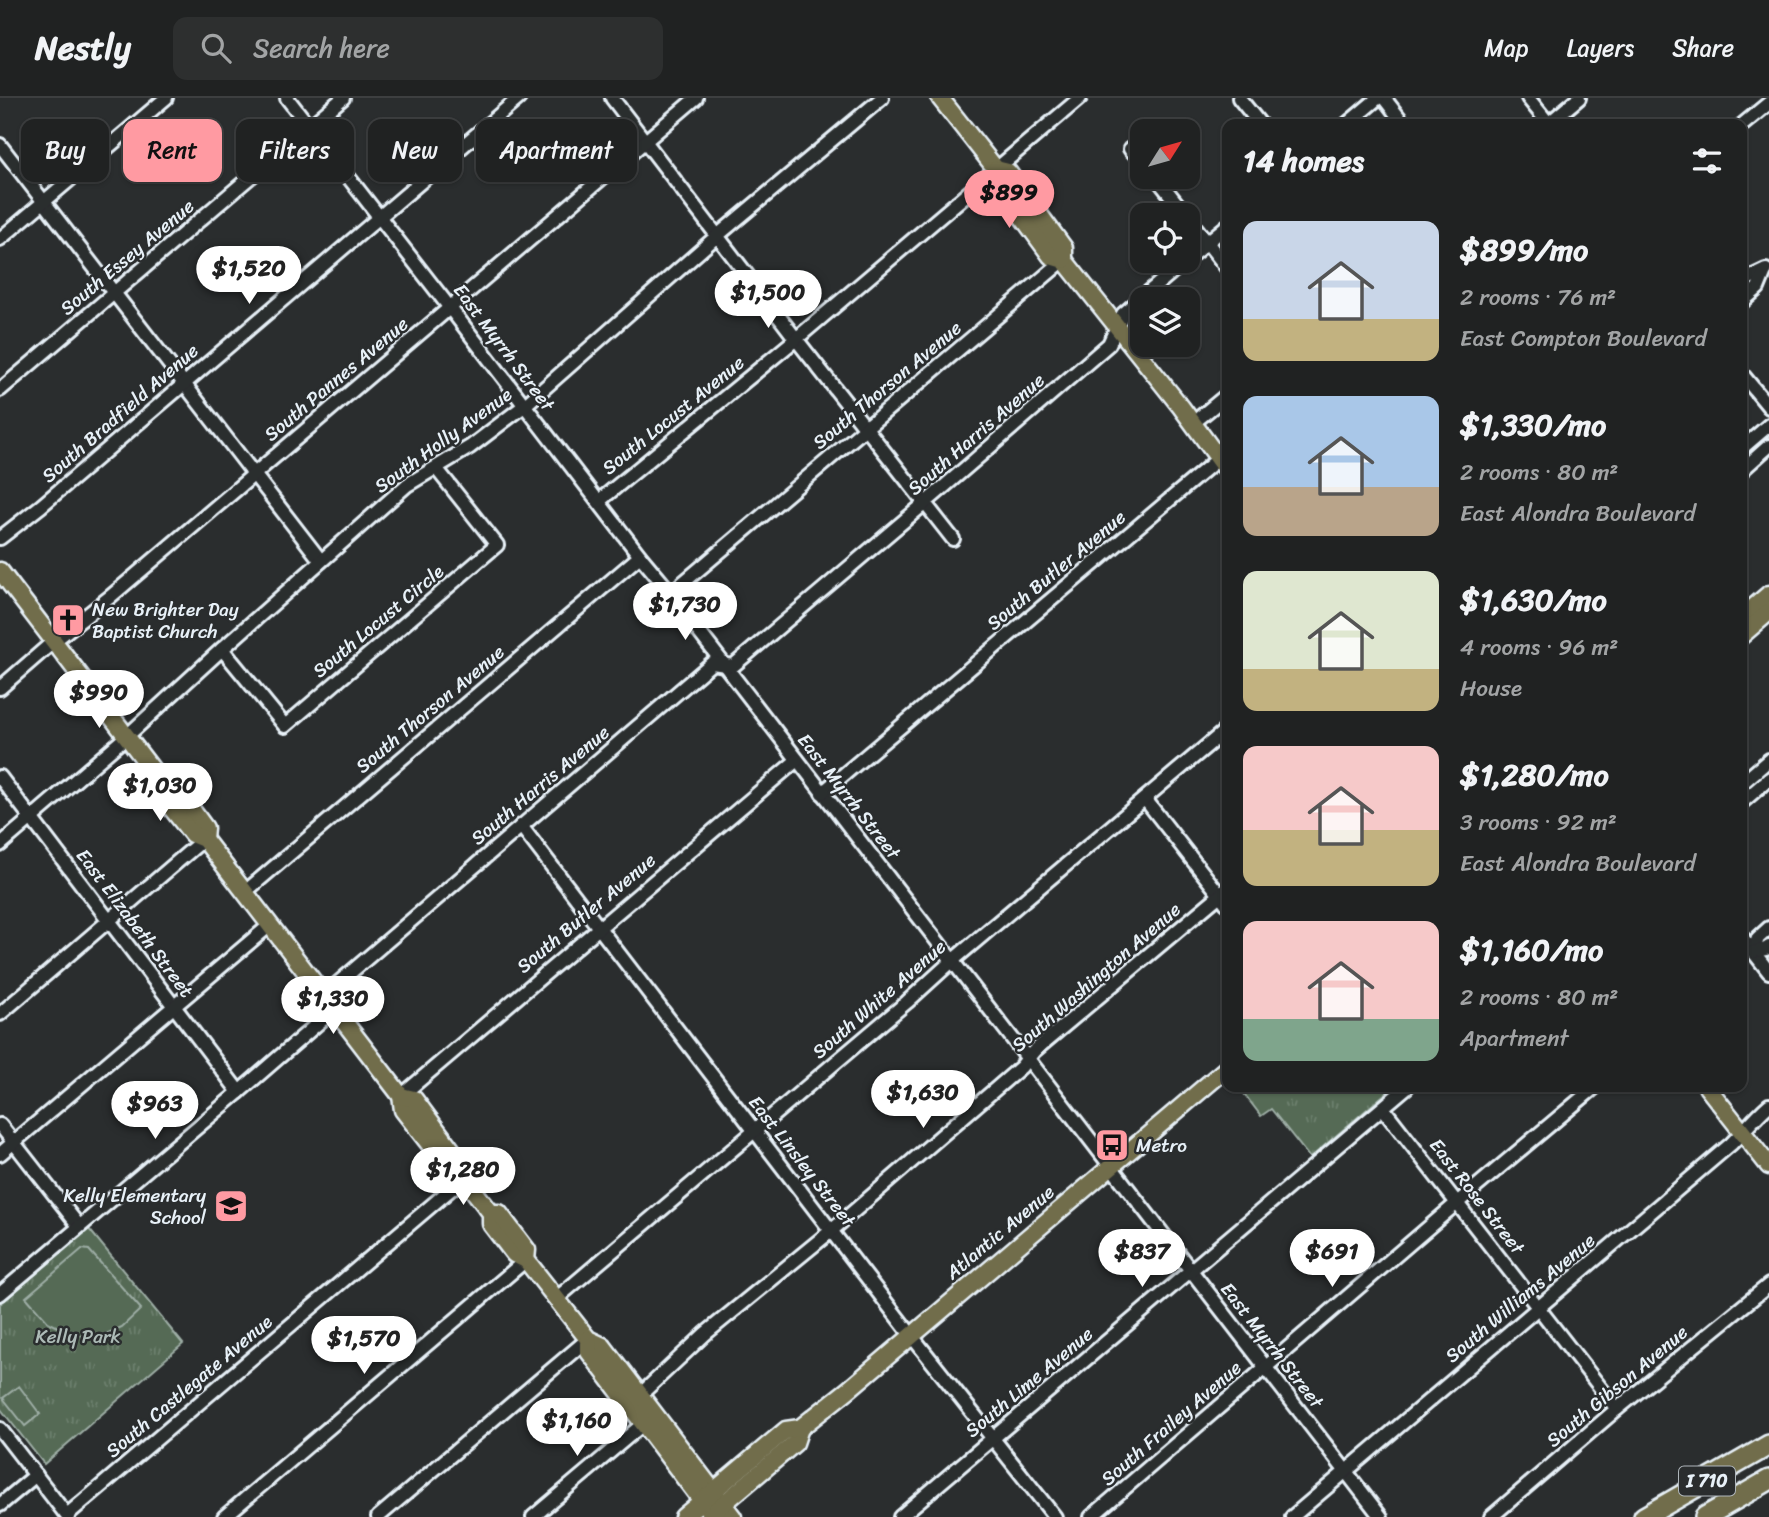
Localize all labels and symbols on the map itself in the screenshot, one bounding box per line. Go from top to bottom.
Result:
north arrow [1130,119,1200,189]
pin: $899 [968,170,1050,230]
street label: South Essey Avenue [52,190,202,324]
pin: $1,520 [192,246,306,306]
pin: $1,500 [711,271,825,330]
street label: East Myrrh Street [445,276,564,419]
street label: South Pannes Avenue [256,308,416,450]
street label: South Thorson Avenue [805,312,969,458]
street label: South Bradfield Avenue [34,335,206,491]
street label: South Locust Avenue [594,347,752,483]
street label: South Harris Avenue [900,364,1053,503]
street label: South Holly Avenue [367,378,519,502]
street label: South Butler Avenue [979,501,1133,639]
street label: South Locust Circle [305,556,451,686]
pin: $1,730 [628,582,742,642]
place label: New Brighter Day Baptist Church [92,593,239,648]
church icon: New Brighter Day Baptist Church [49,601,87,639]
street label: South Thorson Avenue [348,636,512,782]
pin: $990 [58,670,140,730]
street label: South Harris Avenue [463,716,617,853]
street label: East Myrrh Street [789,726,910,867]
pin: $1,030 [103,764,217,823]
street label: East Elizabeth Street [68,841,202,1005]
street label: South Butler Avenue [509,844,663,982]
street label: South Washington Avenue [1004,894,1189,1060]
street label: South White Avenue [804,931,954,1067]
pin: $1,330 [276,976,390,1036]
pin: $1,630 [866,1070,980,1130]
pin: $963 [114,1082,196,1141]
street label: East Linsley Street [740,1088,865,1235]
bus stop icon: Metro [1093,1126,1131,1164]
place label: Metro [1136,1129,1187,1162]
street label: East Rose Street [1421,1131,1534,1263]
pin: $1,280 [406,1148,520,1207]
street label: Atlantic Avenue [937,1176,1062,1289]
place label: Kelly Elementary School [63,1179,207,1234]
school or university icon: Kelly Elementary School [212,1187,250,1225]
street label: South Williams Avenue [1437,1225,1603,1371]
pin: $837 [1101,1230,1183,1289]
pin: $691 [1291,1230,1373,1289]
street label: East Myrrh Street [1212,1275,1333,1416]
street label: South Castlegate Avenue [98,1306,280,1466]
pin: $1,570 [307,1316,421,1376]
street label: South Gibson Avenue [1539,1316,1696,1456]
street label: South Lime Avenue [957,1318,1101,1446]
park label: Kelly Park [35,1320,121,1353]
street label: South Frailey Avenue [1093,1352,1249,1494]
pin: $1,160 [520,1398,634,1458]
road number: I 710 [1679,1466,1735,1496]

